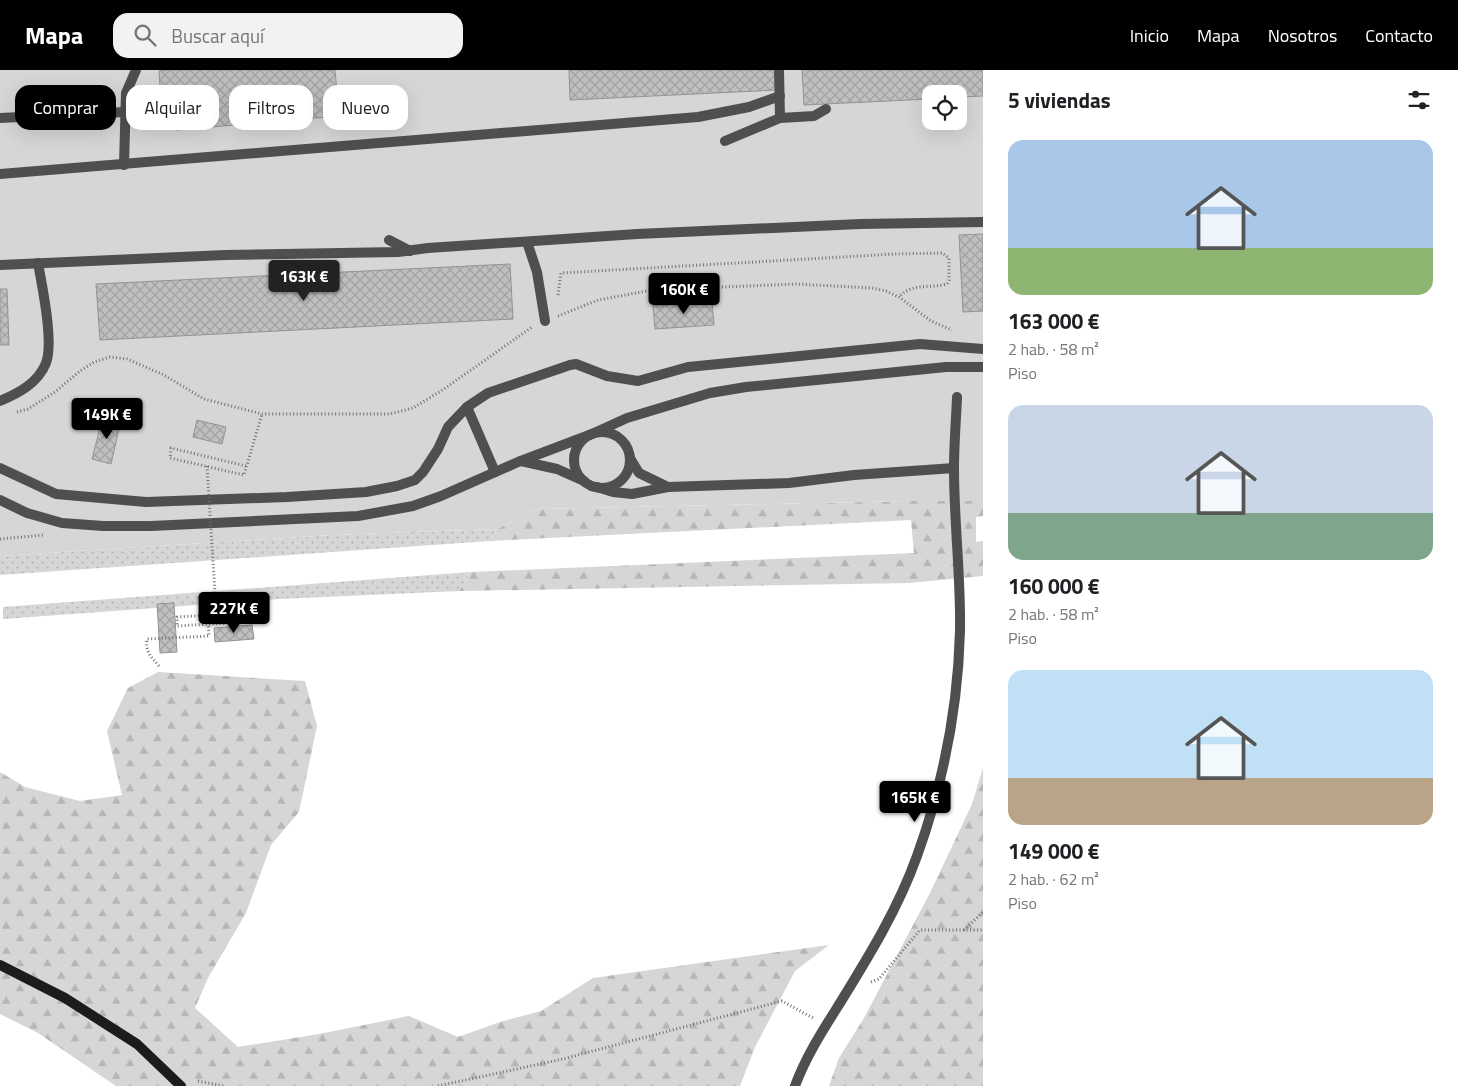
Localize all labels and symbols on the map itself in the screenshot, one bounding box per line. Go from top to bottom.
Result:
pin: 163K € [263,260,345,302]
pin: 160K € [643,272,725,315]
pin: 149K € [66,398,148,440]
pin: 227K € [193,592,275,634]
pin: 165K € [874,780,956,823]

